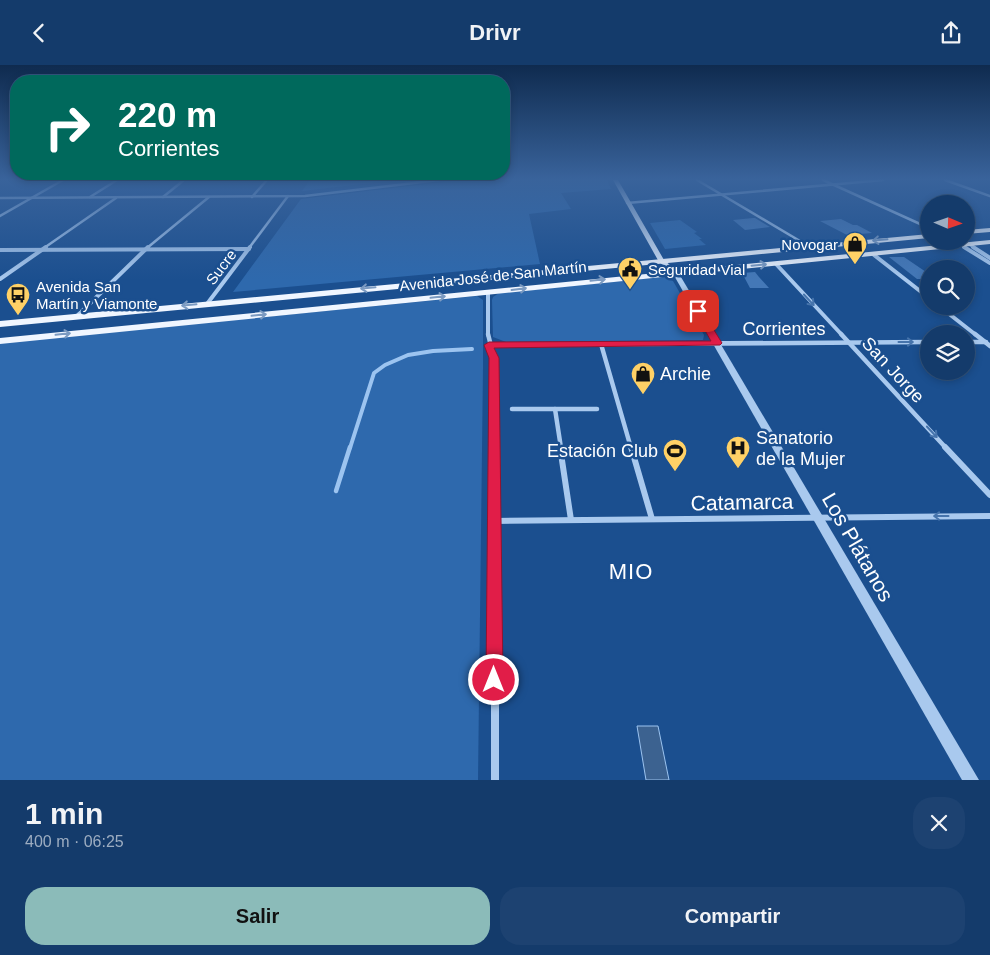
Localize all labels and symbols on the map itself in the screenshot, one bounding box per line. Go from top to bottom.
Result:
north arrow [920,195,975,250]
shop icon: Novogar [842,231,868,265]
one-way arrow [873,235,889,245]
place label: Novogar [781,236,838,253]
street label: Sucre [202,246,240,288]
public building icon: Seguridad Vial [617,256,643,290]
street label: Avenida José de San Martín [399,258,587,294]
one-way arrow [751,260,767,270]
place label: Seguridad Vial [648,261,745,278]
one-way arrow [590,275,606,285]
place label: Avenida San Martín y Viamonte [36,278,157,312]
bus stop icon: Avenida San Martín y Viamonte [5,282,31,316]
one-way arrow [361,283,377,293]
one-way arrow [511,284,527,294]
pin [677,290,719,332]
one-way arrow [430,292,446,302]
one-way arrow [803,293,815,306]
one-way arrow [181,301,197,310]
one-way arrow [251,310,267,320]
street label: Corrientes [742,319,826,339]
one-way arrow [55,329,71,339]
street label: San Jorge [858,333,928,407]
one-way arrow [897,338,913,347]
shop icon: Archie [630,361,656,395]
place label: Archie [660,364,711,384]
one-way arrow [926,425,938,438]
place label: Sanatorio de la Mujer [756,428,845,469]
hospital icon: Sanatorio de la Mujer [725,435,751,469]
sports icon: Estación Club [662,438,688,472]
place label: Estación Club [547,441,658,461]
street label: Los Plátanos [818,489,898,605]
street label: Catamarca [690,490,794,514]
one-way arrow [934,511,950,521]
district label: MIO [609,559,653,584]
position arrow [467,653,519,705]

